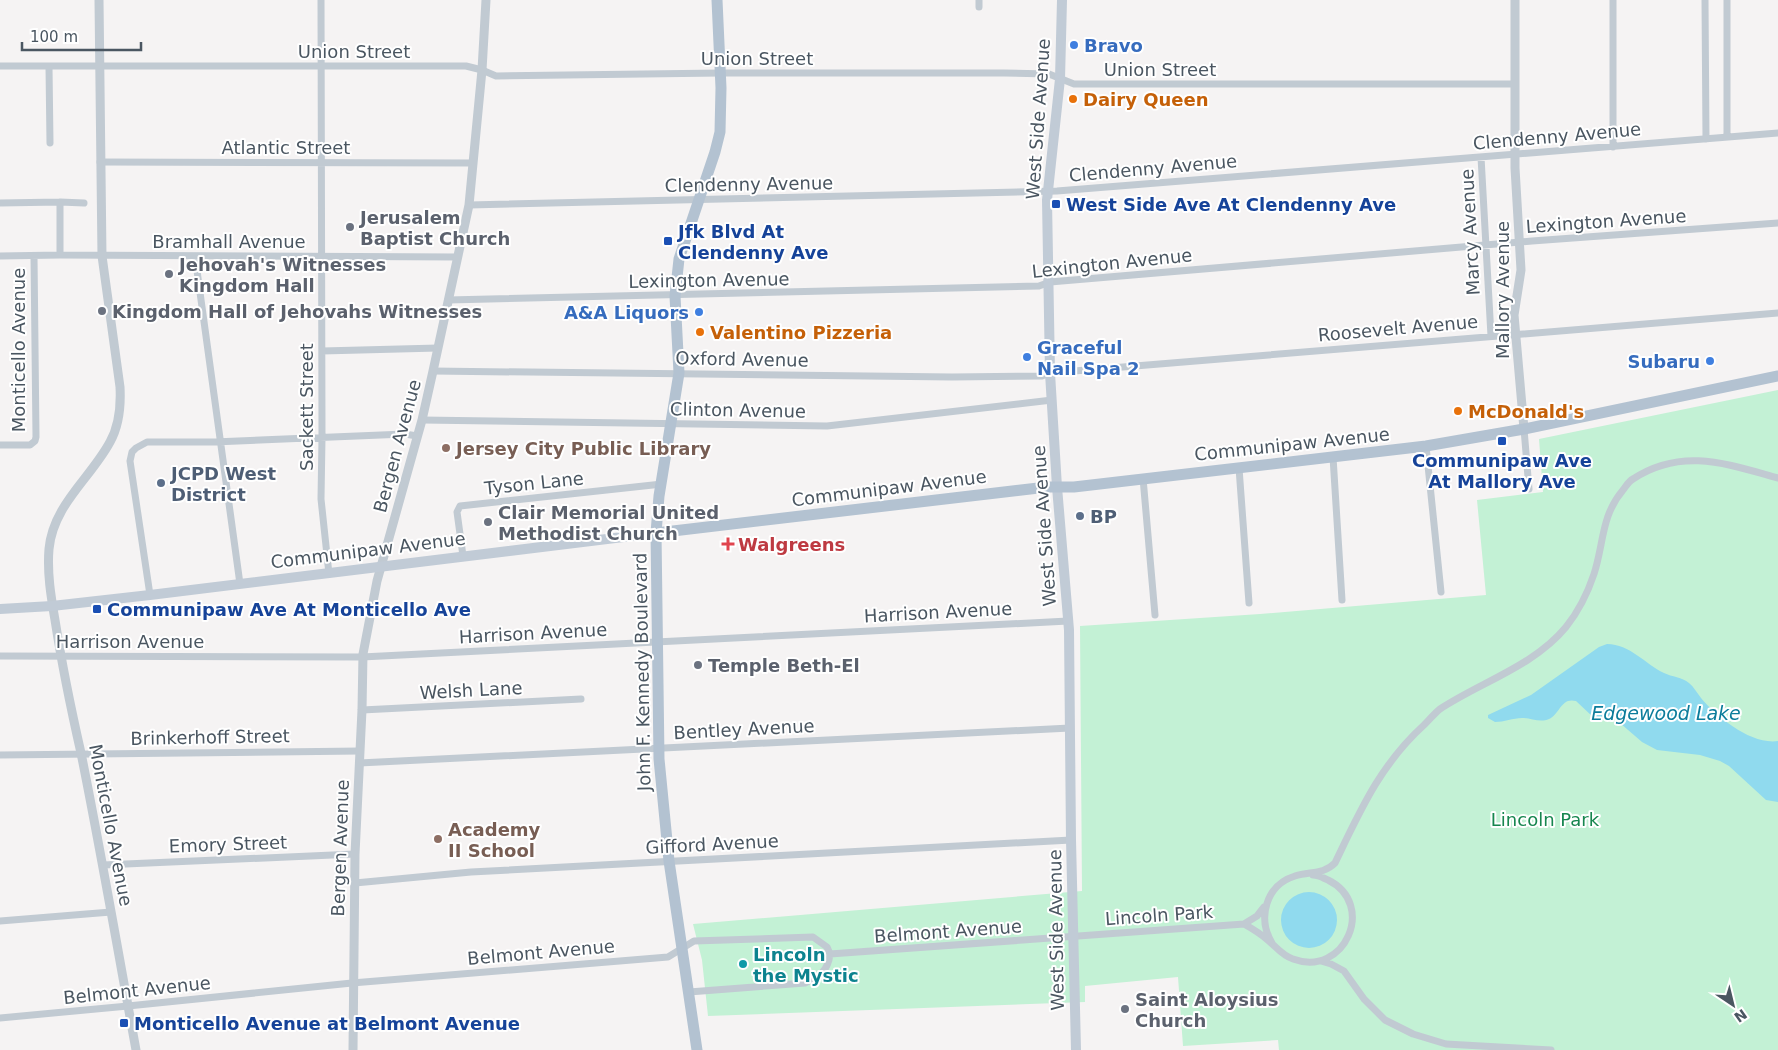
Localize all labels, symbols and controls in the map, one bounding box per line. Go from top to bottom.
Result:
scale bar [22,20,141,52]
text: 100 m [30,28,78,46]
place label: Bravo [1084,35,1143,56]
street label: West Side Avenue [1022,38,1054,200]
marker: Bravo [1068,39,1080,51]
street label: Union Street [298,41,410,62]
street label: Union Street [701,48,813,69]
street label: Union Street [1104,59,1216,80]
place label: Dairy Queen [1083,89,1208,110]
marker: Dairy Queen [1067,93,1079,105]
street label: Clendenny Avenue [1472,118,1642,154]
street label: Atlantic Street [222,137,350,158]
street label: Clendenny Avenue [1068,150,1238,186]
street label: Marcy Avenue [1456,168,1484,296]
street label: Clendenny Avenue [665,172,833,196]
place label: West Side Ave At Clendenny Ave [1066,194,1396,215]
marker: West Side Ave At Clendenny Ave [1050,198,1062,210]
street label: Lexington Avenue [1525,205,1687,237]
place label: Jerusalem Baptist Church [358,207,510,249]
marker: Jerusalem Baptist Church [344,221,356,233]
place label: Jfk Blvd At Clendenny Ave [676,221,828,263]
street label: Mallory Avenue [1492,221,1513,359]
street label: Bramhall Avenue [152,231,306,252]
marker: Jfk Blvd At Clendenny Ave [662,235,674,247]
street label: Lexington Avenue [1031,244,1193,282]
place label: Jehovah's Witnesses Kingdom Hall [177,254,386,296]
street label: Monticello Avenue [8,268,29,432]
marker: Jehovah's Witnesses Kingdom Hall [163,268,175,280]
street label: Lexington Avenue [628,268,790,292]
place label: Kingdom Hall of Jehovahs Witnesses [112,301,482,322]
place label: A&A Liquors [564,302,689,323]
marker: Kingdom Hall of Jehovahs Witnesses [96,305,108,317]
marker: A&A Liquors [693,306,705,318]
street label: Roosevelt Avenue [1317,311,1479,345]
place label: Valentino Pizzeria [710,322,892,343]
marker: Valentino Pizzeria [694,326,706,338]
place label: Graceful Nail Spa 2 [1037,337,1140,379]
street label: Sackett Street [296,343,317,471]
street label: Oxford Avenue [675,347,809,371]
marker: Graceful Nail Spa 2 [1021,351,1033,363]
place label: Subaru [1627,351,1700,372]
marker: Subaru [1704,355,1716,367]
street label: Bergen Avenue [369,377,425,515]
street label: Clinton Avenue [670,398,806,422]
place label: McDonald's [1468,401,1584,422]
marker: McDonald's [1452,405,1464,417]
street label: Communipaw Avenue [1193,423,1391,465]
marker: Communipaw Ave At Mallory Ave [1496,435,1508,447]
place label: Jersey City Public Library [454,438,711,459]
marker: Jersey City Public Library [440,442,452,454]
street label: West Side Avenue [1028,445,1060,607]
place label: Communipaw Ave At Mallory Ave [1412,450,1592,492]
place label: JCPD West District [169,463,276,505]
street label: Communipaw Avenue [790,466,988,510]
street label: Tyson Lane [482,467,585,499]
marker: JCPD West District [155,477,167,489]
place label: Clair Memorial United Methodist Church [498,502,719,544]
place label: BP [1090,506,1117,527]
marker: BP [1074,510,1086,522]
marker: Clair Memorial United Methodist Church [482,516,494,528]
street label: Communipaw Avenue [269,528,467,572]
place label: Walgreens [738,534,845,555]
marker: Walgreens [722,538,734,550]
street label: John F. Kennedy Boulevard [629,553,655,792]
street label: Harrison Avenue [863,598,1013,626]
place label: Communipaw Ave At Monticello Ave [107,599,471,620]
marker: Communipaw Ave At Monticello Ave [91,603,103,615]
street label: Harrison Avenue [458,619,608,647]
street label: Harrison Avenue [56,631,204,652]
place label: Temple Beth-El [708,655,860,676]
marker: Temple Beth-El [692,659,704,671]
street label: Welsh Lane [419,677,523,703]
water label: Edgewood Lake [1591,702,1741,724]
street label: Bentley Avenue [673,715,815,743]
street label: Brinkerhoff Street [130,725,290,749]
street label: Monticello Avenue [85,742,137,908]
street label: Bergen Avenue [327,779,353,917]
park label: Lincoln Park [1491,809,1600,830]
place label: Academy II School [448,819,541,861]
street label: Gifford Avenue [645,830,779,858]
street label: Emory Street [168,831,288,857]
marker: Academy II School [432,833,444,845]
street label: West Side Avenue [1044,849,1068,1011]
street label: Lincoln Park [1104,901,1214,929]
street label: Belmont Avenue [873,915,1023,947]
street label: Belmont Avenue [466,935,616,969]
place label: Lincoln the Mystic [753,944,859,986]
marker: Lincoln the Mystic [737,958,749,970]
street label: Belmont Avenue [62,972,212,1008]
north arrow [1708,980,1758,1030]
place label: Saint Aloysius Church [1135,989,1279,1031]
marker: Saint Aloysius Church [1119,1003,1131,1015]
text: N [1731,1006,1750,1026]
place label: Monticello Avenue at Belmont Avenue [134,1013,520,1034]
marker: Monticello Avenue at Belmont Avenue [118,1017,130,1029]

